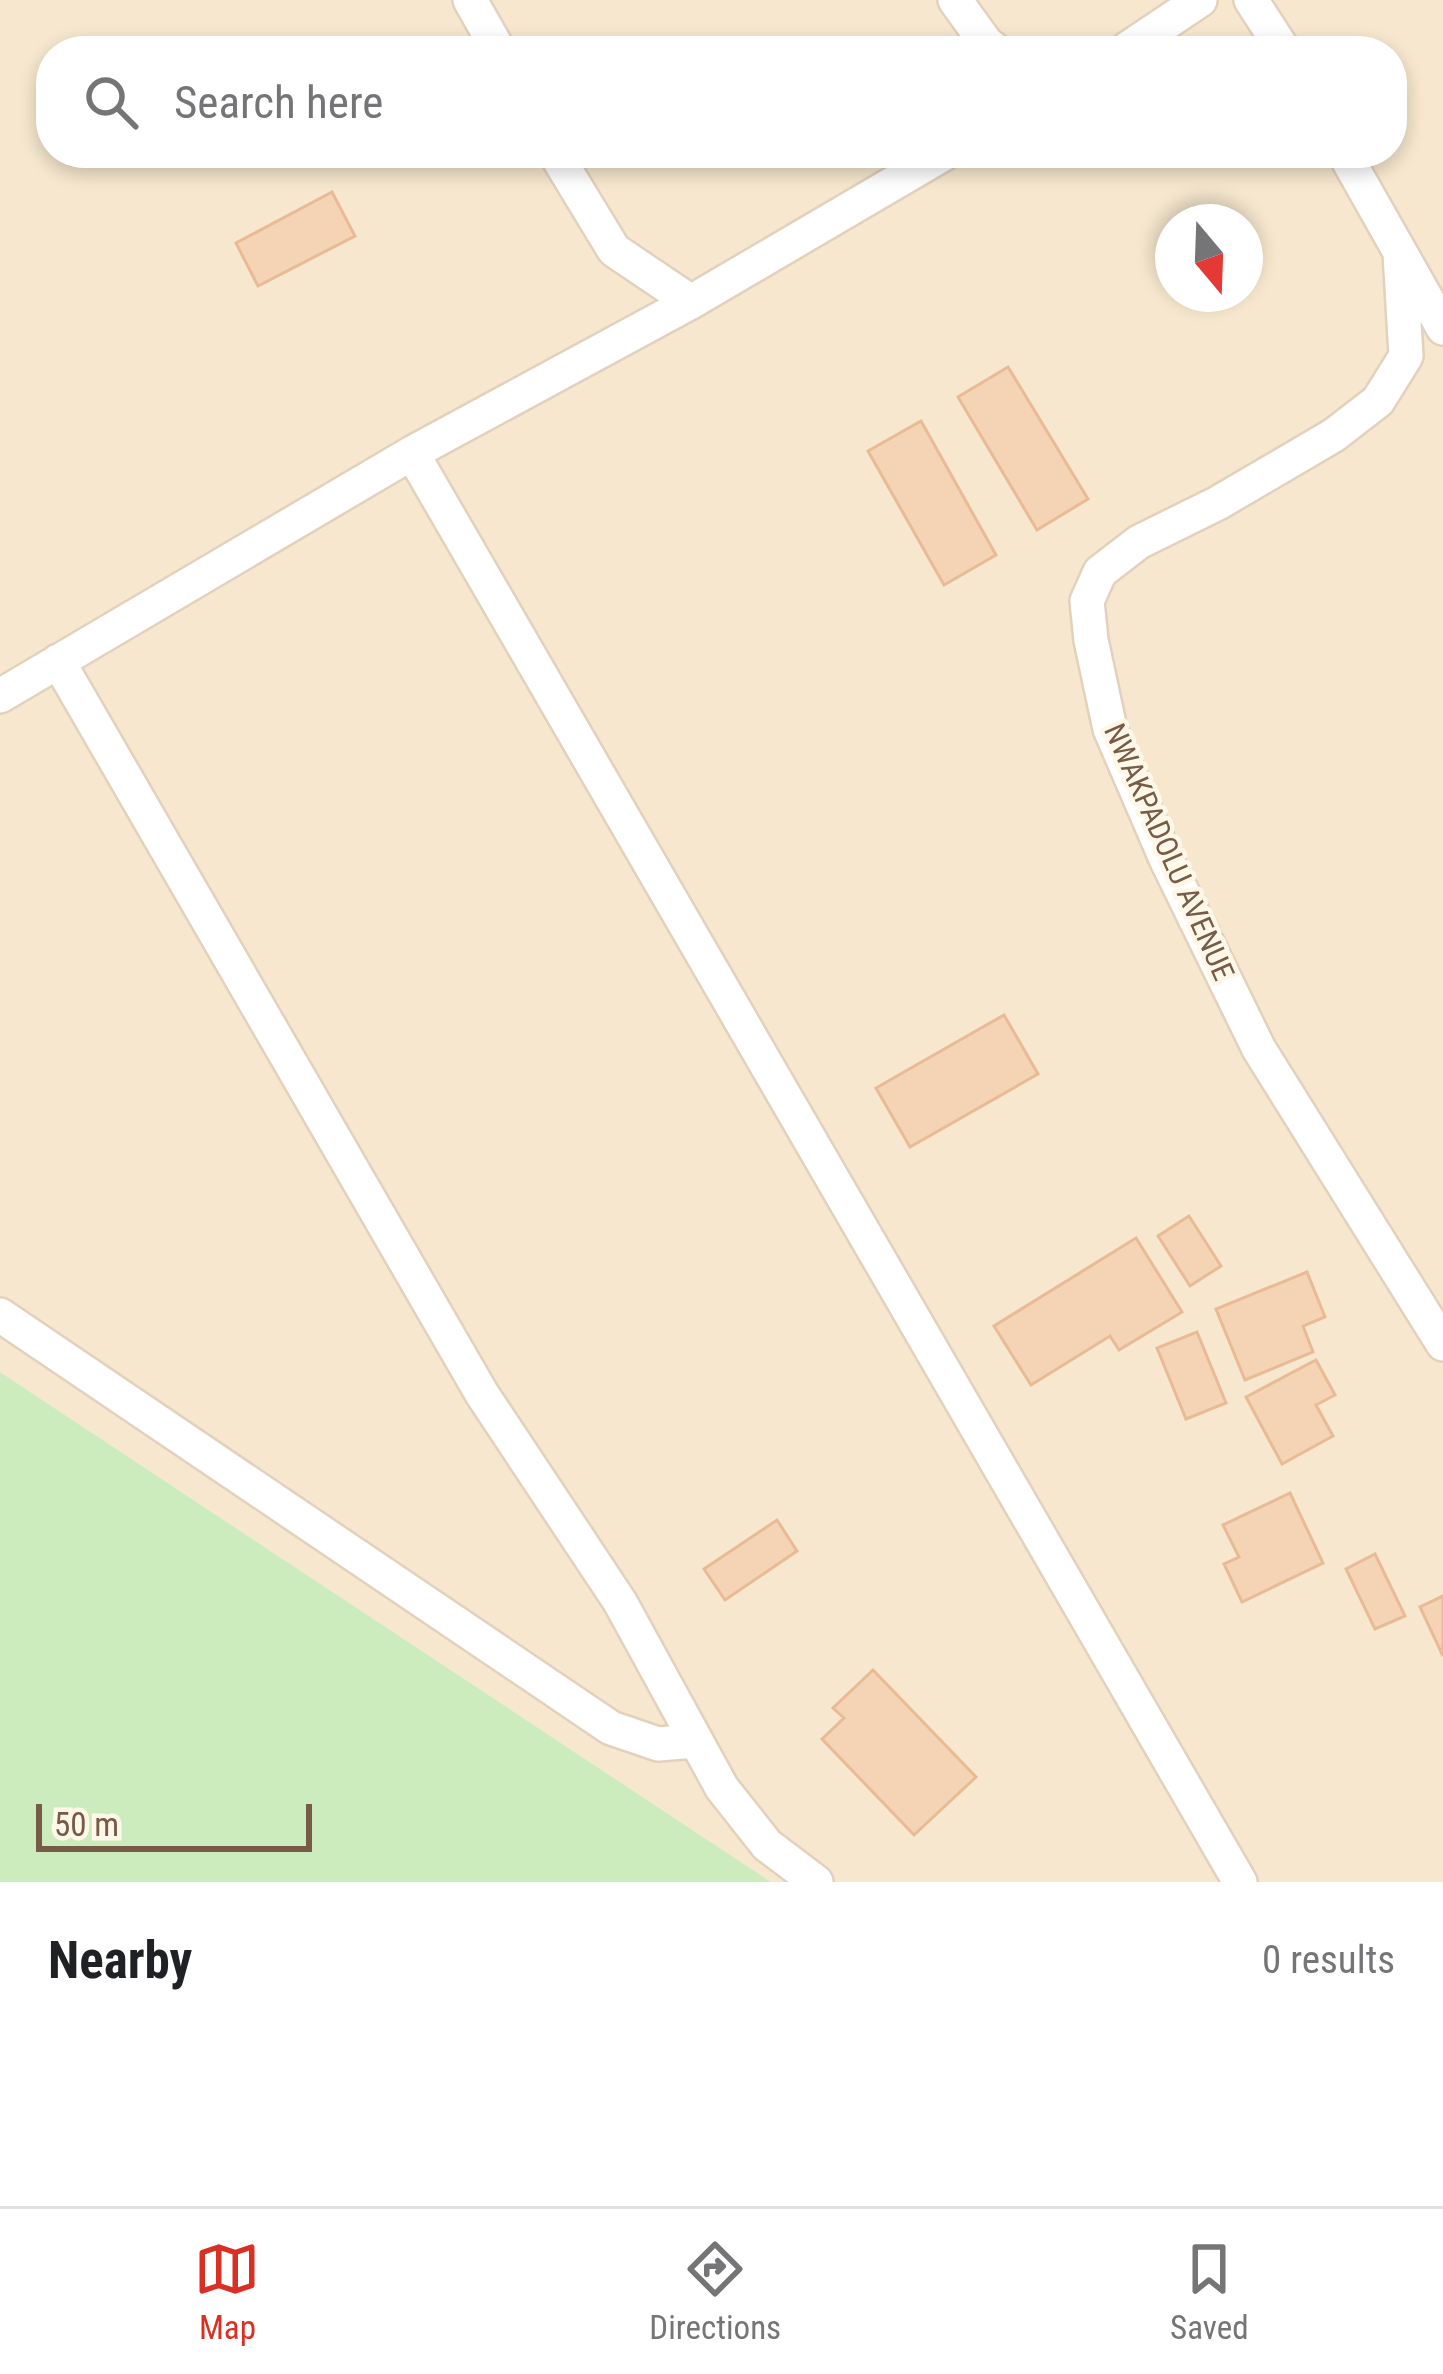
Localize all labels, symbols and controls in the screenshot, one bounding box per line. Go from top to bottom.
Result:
search box [36,36,1407,168]
icon: search [78,69,144,135]
text: Search here [174,76,383,129]
north arrow [1155,204,1263,312]
street label: NWAKPADOLU AVENUE [1097,718,1242,985]
scale bar [36,1798,312,1851]
text: 50 m [54,1805,119,1844]
text: Nearby [48,1931,192,1990]
text: 0 results [1262,1937,1395,1983]
tab: Map [194,2236,260,2347]
tab: Directions [649,2236,781,2347]
tab: Saved [1170,2236,1249,2347]

